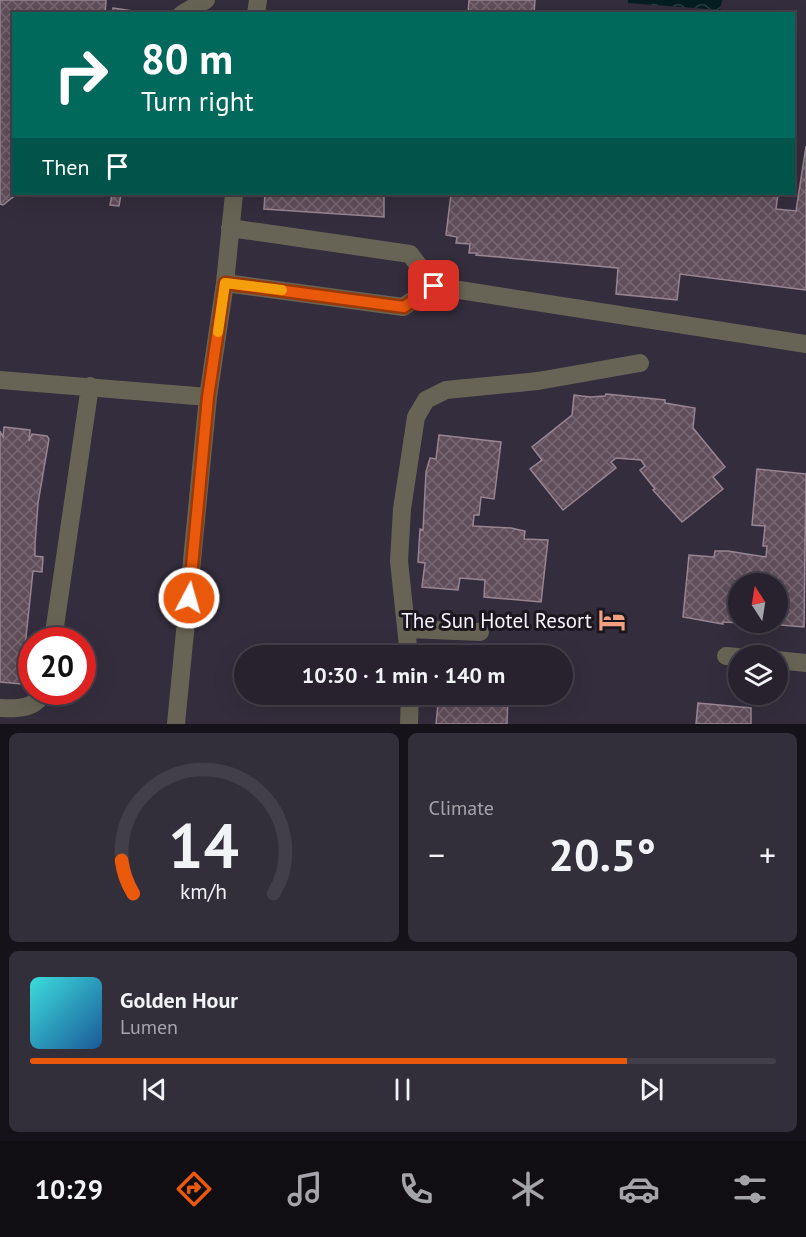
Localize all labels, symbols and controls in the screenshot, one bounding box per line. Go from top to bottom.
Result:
text: 80 m [141,31,233,86]
icon: right [42,36,120,114]
text: Turn right [141,84,254,118]
icon: arrive [101,150,134,183]
text: Then [42,153,89,181]
pin [408,260,459,311]
icon: arrive [417,269,450,302]
position arrow [157,566,221,630]
north arrow [728,573,788,633]
map controls [728,573,788,705]
hotel icon: The Sun Hotel Resort [597,605,627,635]
place label: The Sun Hotel Resort [401,607,592,634]
speed limit sign: 20 [18,627,96,705]
button: layers [728,645,788,705]
text: 10:30 · 1 min · 140 m [302,661,505,689]
text: Climate [429,795,494,821]
text: 14 [168,804,239,885]
text: 20.5° [549,825,656,883]
text: − [429,833,445,876]
text: + [759,833,776,876]
text: km/h [180,878,227,906]
text: Golden Hour [120,986,238,1014]
text: Lumen [120,1014,178,1040]
icon: previous [138,1073,171,1106]
icon: pause [386,1073,419,1106]
icon: next [635,1073,668,1106]
icon: directions [173,1168,215,1210]
icon: music [284,1168,326,1210]
icon: phone [395,1168,437,1210]
icon: climate [507,1168,549,1210]
icon: car [618,1168,660,1210]
icon: filters [729,1168,771,1210]
text: 10:29 [35,1172,103,1206]

